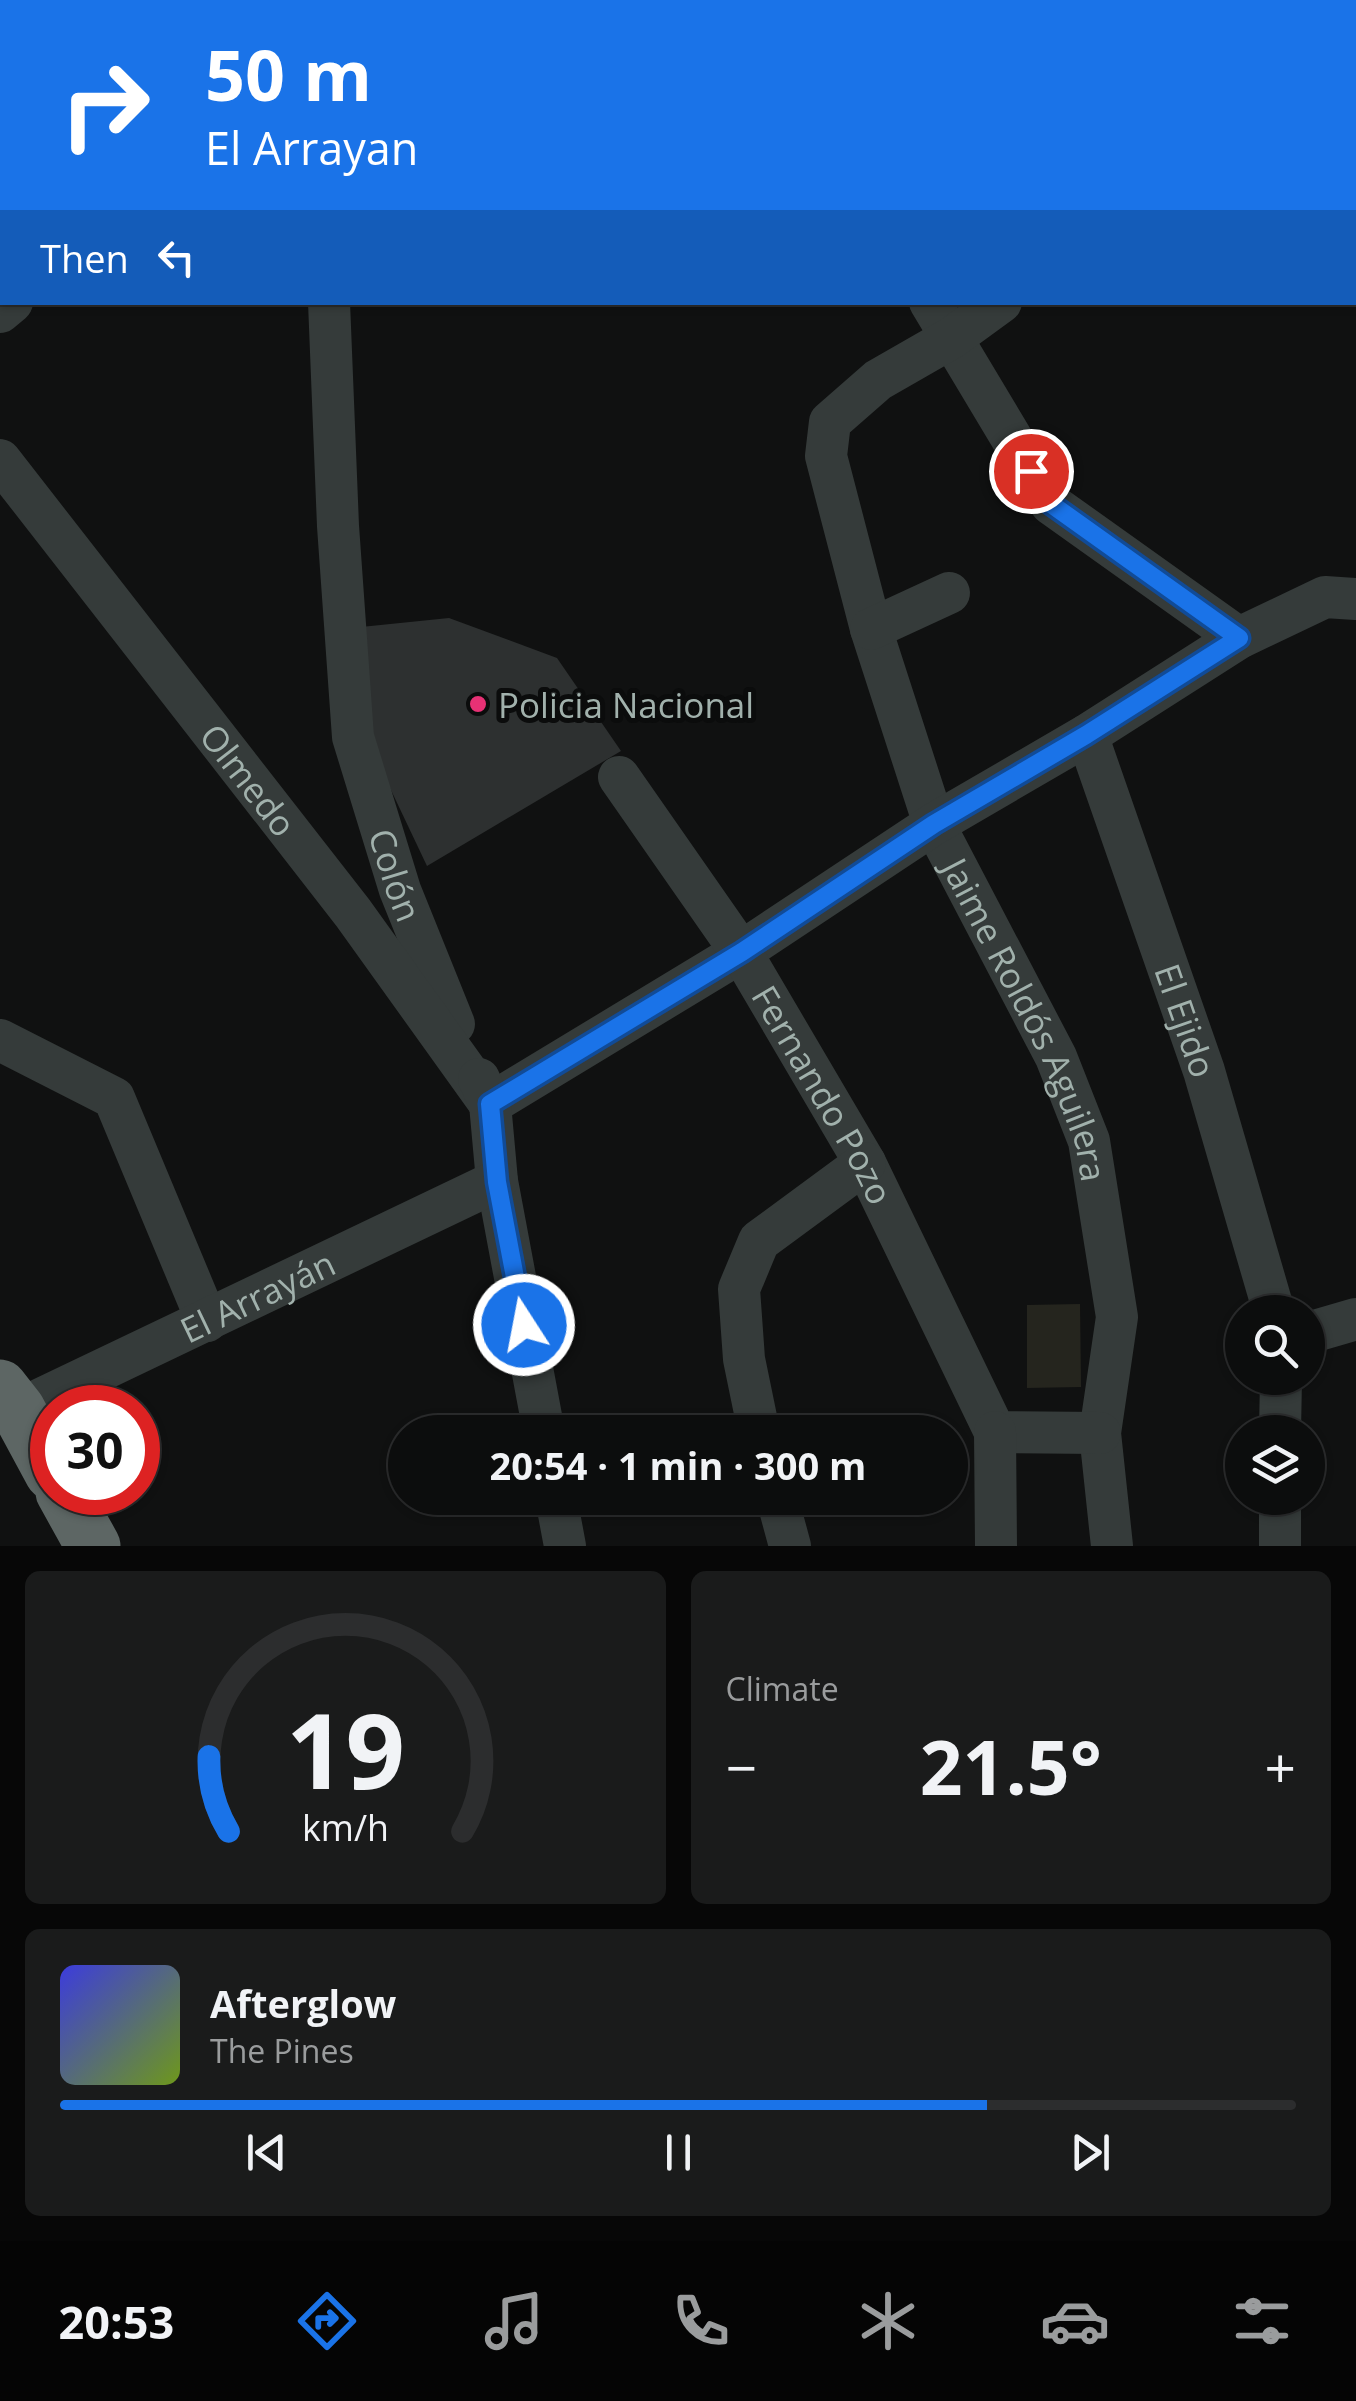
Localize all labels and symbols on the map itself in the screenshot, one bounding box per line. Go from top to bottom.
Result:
pin [989,429,1074,514]
place label: Policia Nacional [498,681,754,728]
marker: Policia Nacional [467,693,489,715]
street label: Olmedo [190,713,308,845]
street label: Colón [359,823,434,928]
street label: Jaime Roldós Aguilera [931,847,1119,1185]
street label: El Ejido [1145,957,1228,1083]
street label: Fernando Pozo [742,976,905,1212]
street label: El Arrayán [172,1239,342,1353]
position arrow [472,1273,576,1377]
speed limit sign: 30 [30,1385,160,1515]

